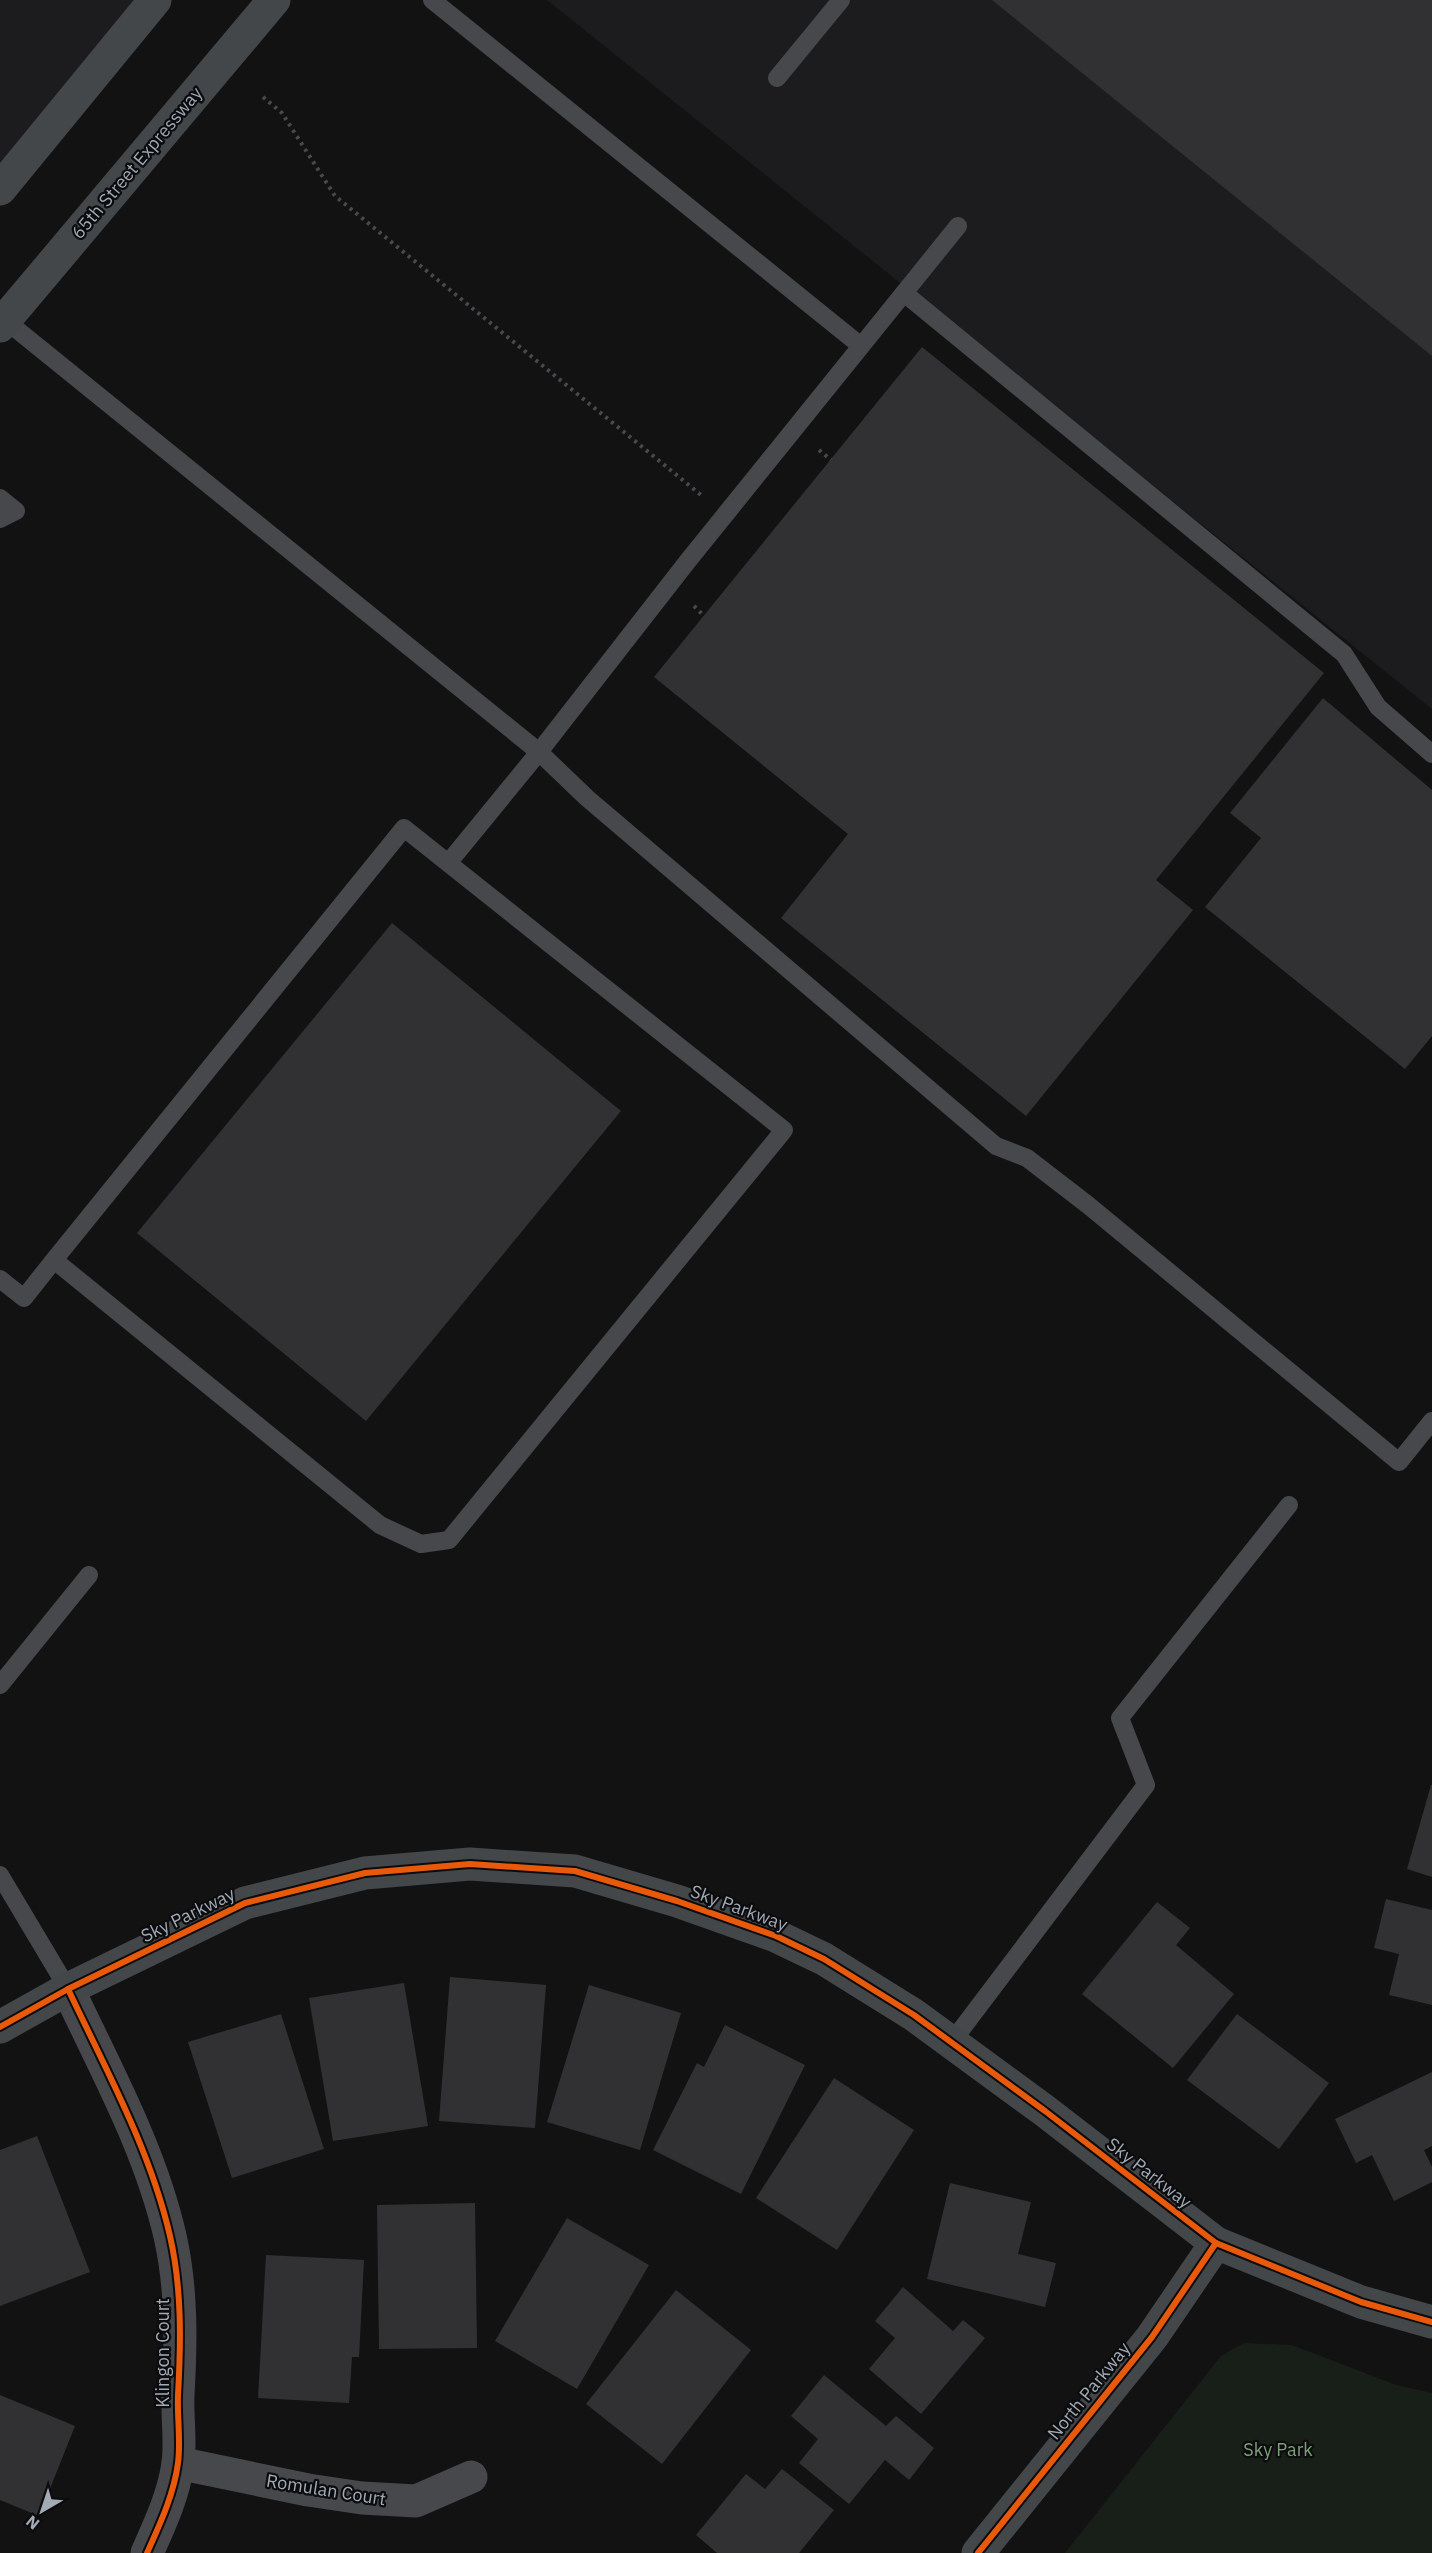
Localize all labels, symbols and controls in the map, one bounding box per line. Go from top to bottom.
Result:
street label: 65th Street Expressway [66,82,207,244]
street label: Sky Parkway [687,1879,791,1936]
street label: Sky Parkway [137,1882,239,1947]
street label: Sky Parkway [1102,2132,1196,2213]
street label: Klingon Court [151,2298,174,2408]
street label: North Parkway [1042,2337,1135,2444]
park label: Sky Park [1243,2438,1313,2461]
street label: Romulan Court [265,2469,388,2510]
north arrow [12,2481,72,2541]
text: N [22,2511,43,2534]

